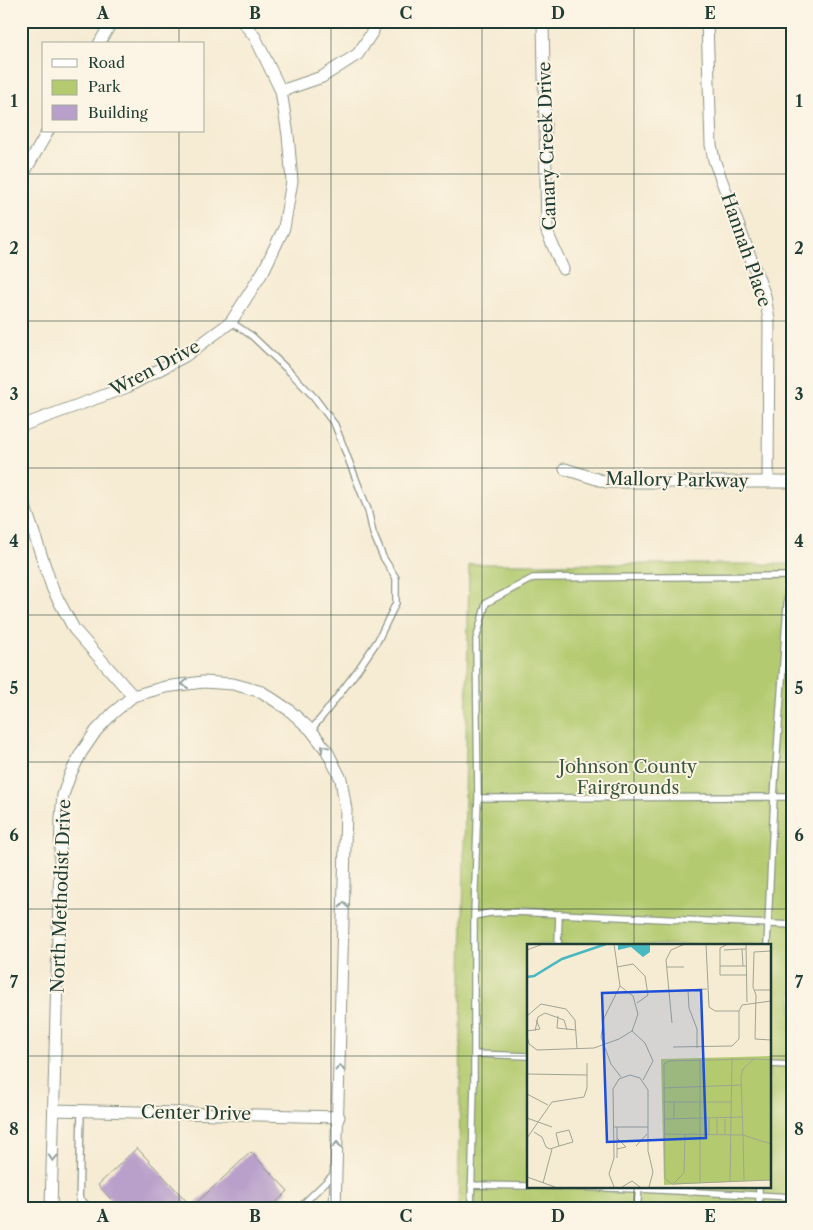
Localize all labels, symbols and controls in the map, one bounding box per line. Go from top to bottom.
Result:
text: A [96,3,110,23]
text: B [249,3,261,23]
text: C [400,3,412,23]
text: D [551,3,565,23]
text: E [704,3,716,23]
legend [42,42,205,132]
text: Road [88,53,125,72]
street label: Canary Creek Drive [533,61,561,231]
text: Park [88,77,122,96]
text: 1 [10,91,18,111]
text: 1 [795,91,803,111]
text: Building [88,103,148,122]
street label: Hannah Place [716,190,776,310]
text: 2 [9,238,19,258]
text: 2 [794,238,804,258]
street label: Wren Drive [105,335,204,401]
text: 3 [9,384,19,404]
text: 3 [794,384,804,404]
street label: Mallory Parkway [605,468,750,492]
text: 4 [9,531,19,551]
text: 4 [794,531,804,551]
text: 5 [10,678,19,698]
one-way arrow [181,678,189,689]
text: 5 [795,678,804,698]
one-way arrow [321,744,330,754]
park label: Johnson County Fairgrounds [556,756,698,799]
street label: North Methodist Drive [47,799,75,993]
text: 6 [9,825,19,845]
text: 6 [794,825,804,845]
one-way arrow [339,901,349,909]
inset map [527,944,770,1188]
text: 7 [10,972,19,992]
text: 7 [795,972,804,992]
one-way arrow [335,1064,345,1072]
street label: Center Drive [141,1101,251,1125]
text: 8 [9,1119,19,1139]
text: 8 [794,1119,804,1139]
one-way arrow [332,1141,343,1149]
one-way arrow [47,1155,58,1163]
text: A [96,1206,110,1226]
text: B [249,1206,261,1226]
text: C [400,1206,412,1226]
text: D [551,1206,565,1226]
text: E [704,1206,716,1226]

